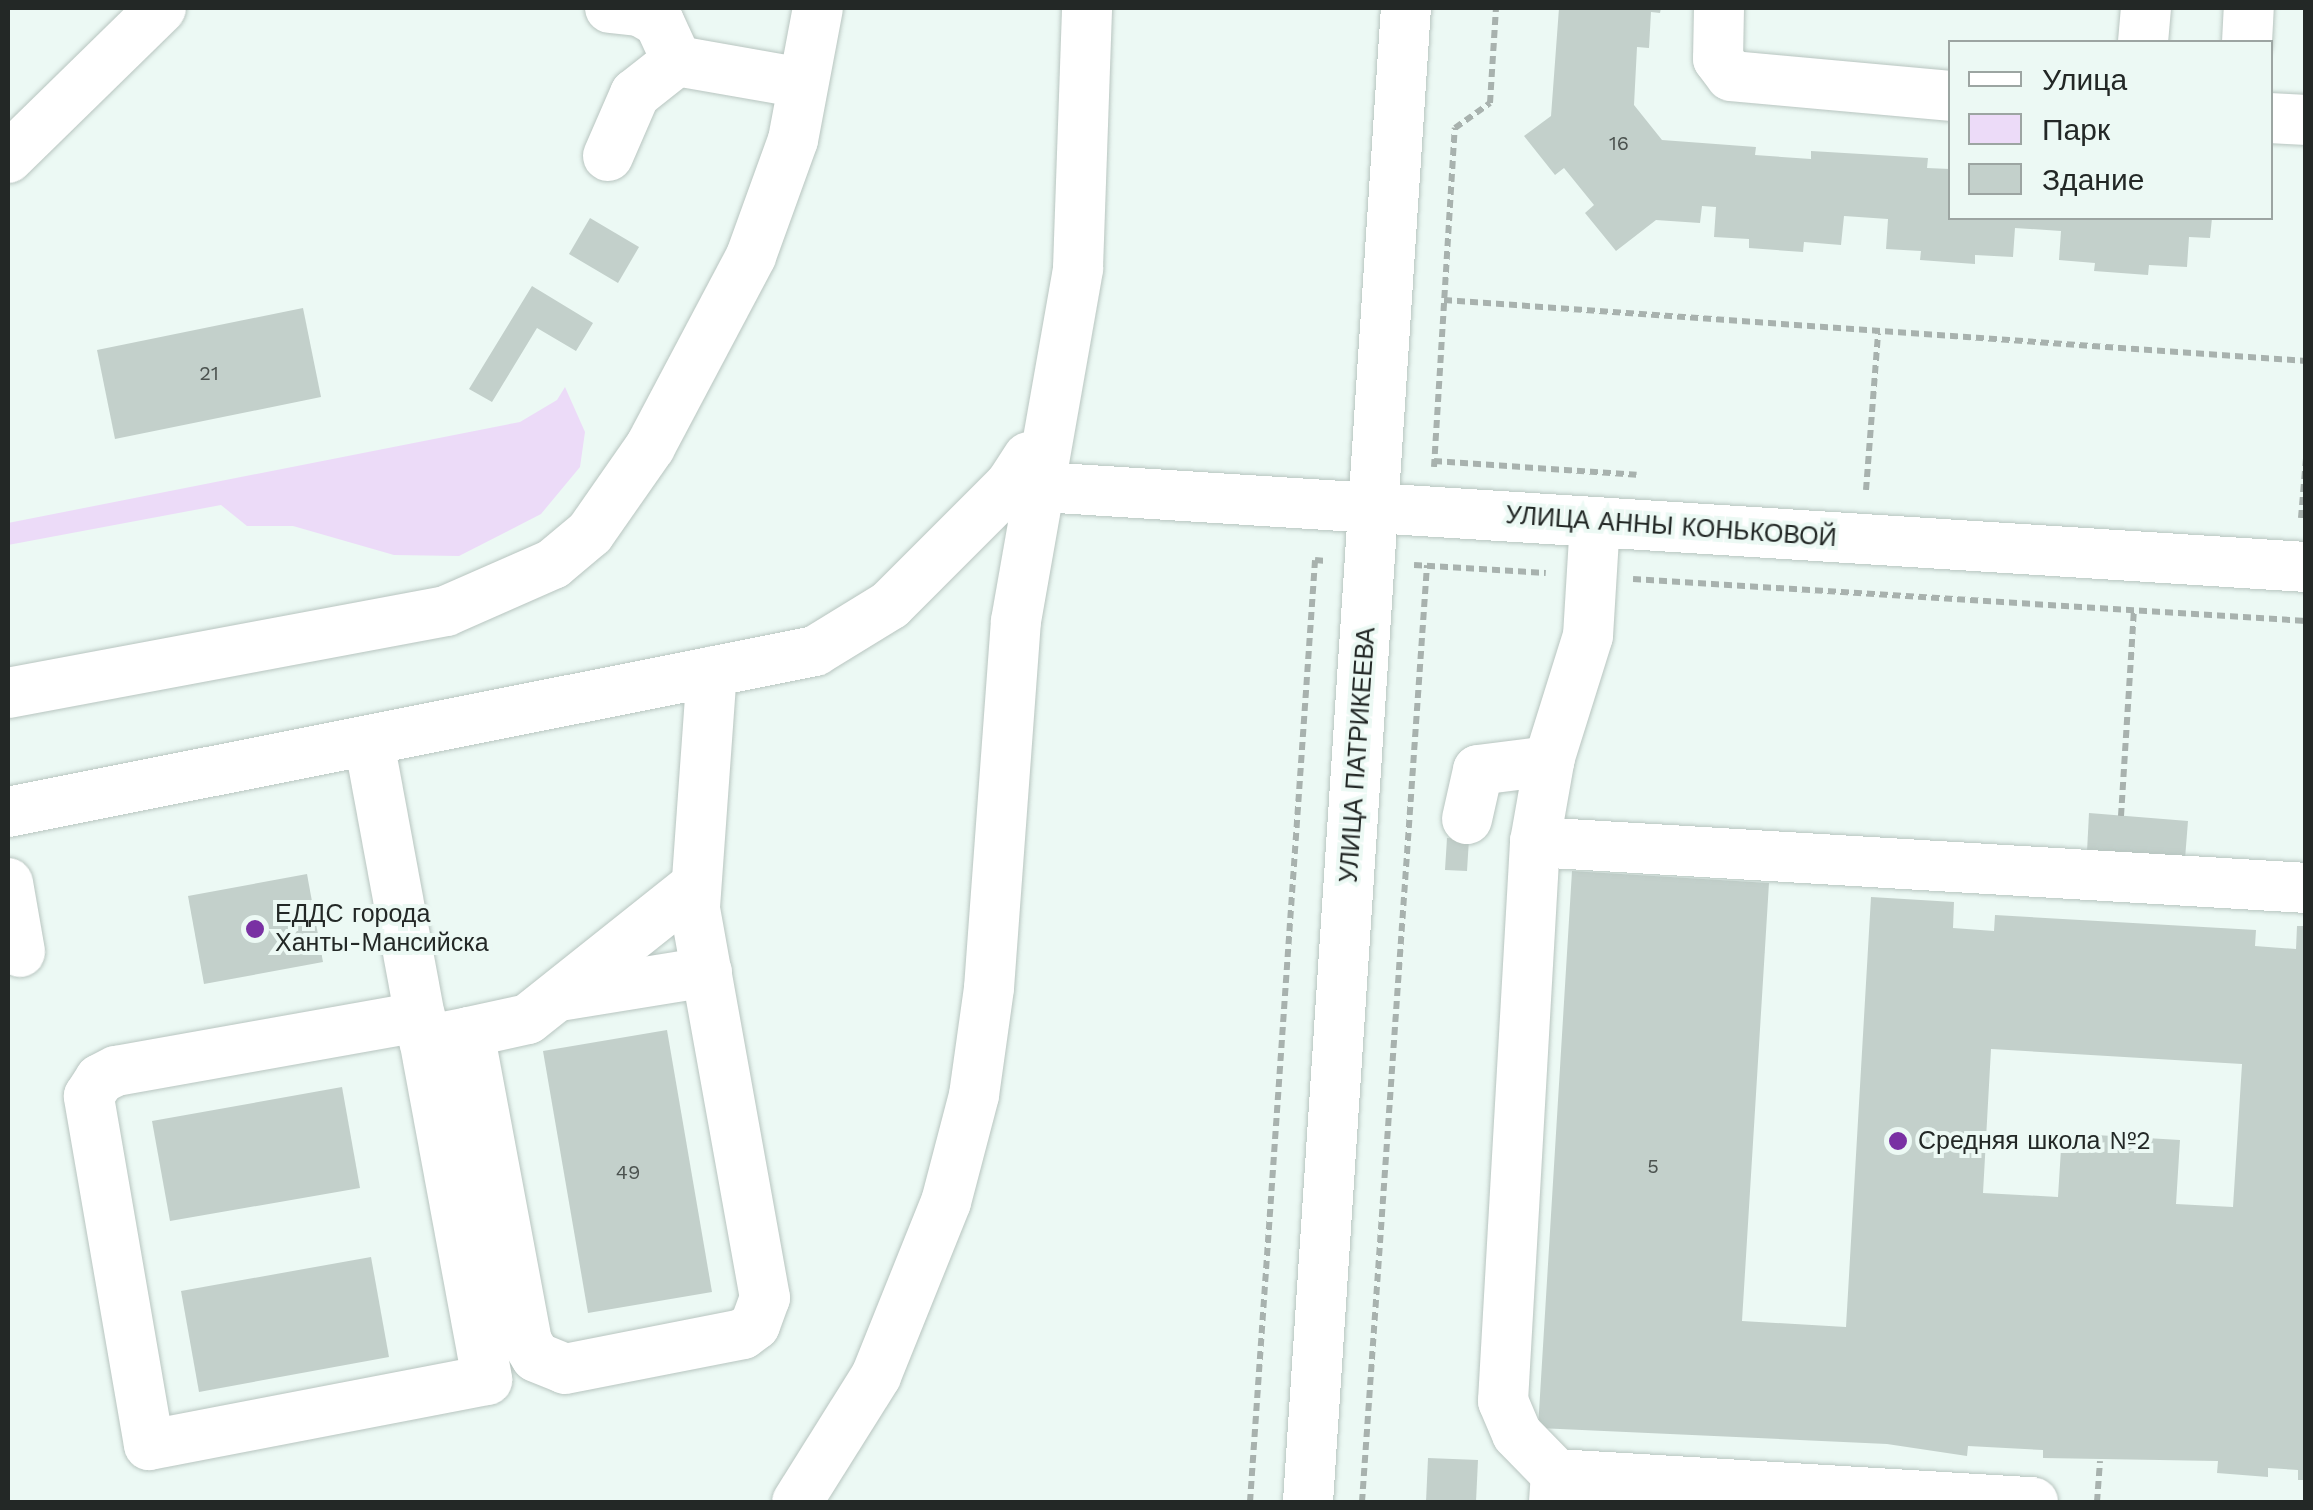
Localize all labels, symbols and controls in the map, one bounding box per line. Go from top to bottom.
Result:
legend [1948,40,2273,220]
text: Улица [2042,62,2127,97]
text: Парк [2042,112,2110,147]
house number: 16 [1609,131,1629,155]
text: Здание [2042,162,2144,197]
house number: 21 [199,361,219,385]
street label: УЛИЦА АННЫ КОНЬКОВОЙ [1504,500,1838,554]
street label: УЛИЦА ПАТРИКЕЕВА [1334,626,1382,884]
place label: ЕДДС города Ханты-Мансийска [275,900,489,959]
marker: ЕДДС города Ханты-Мансийска [244,918,266,940]
place label: Средняя школа №2 [1918,1126,2151,1156]
marker: Средняя школа №2 [1887,1130,1909,1152]
house number: 5 [1647,1154,1659,1178]
house number: 49 [616,1160,640,1184]

